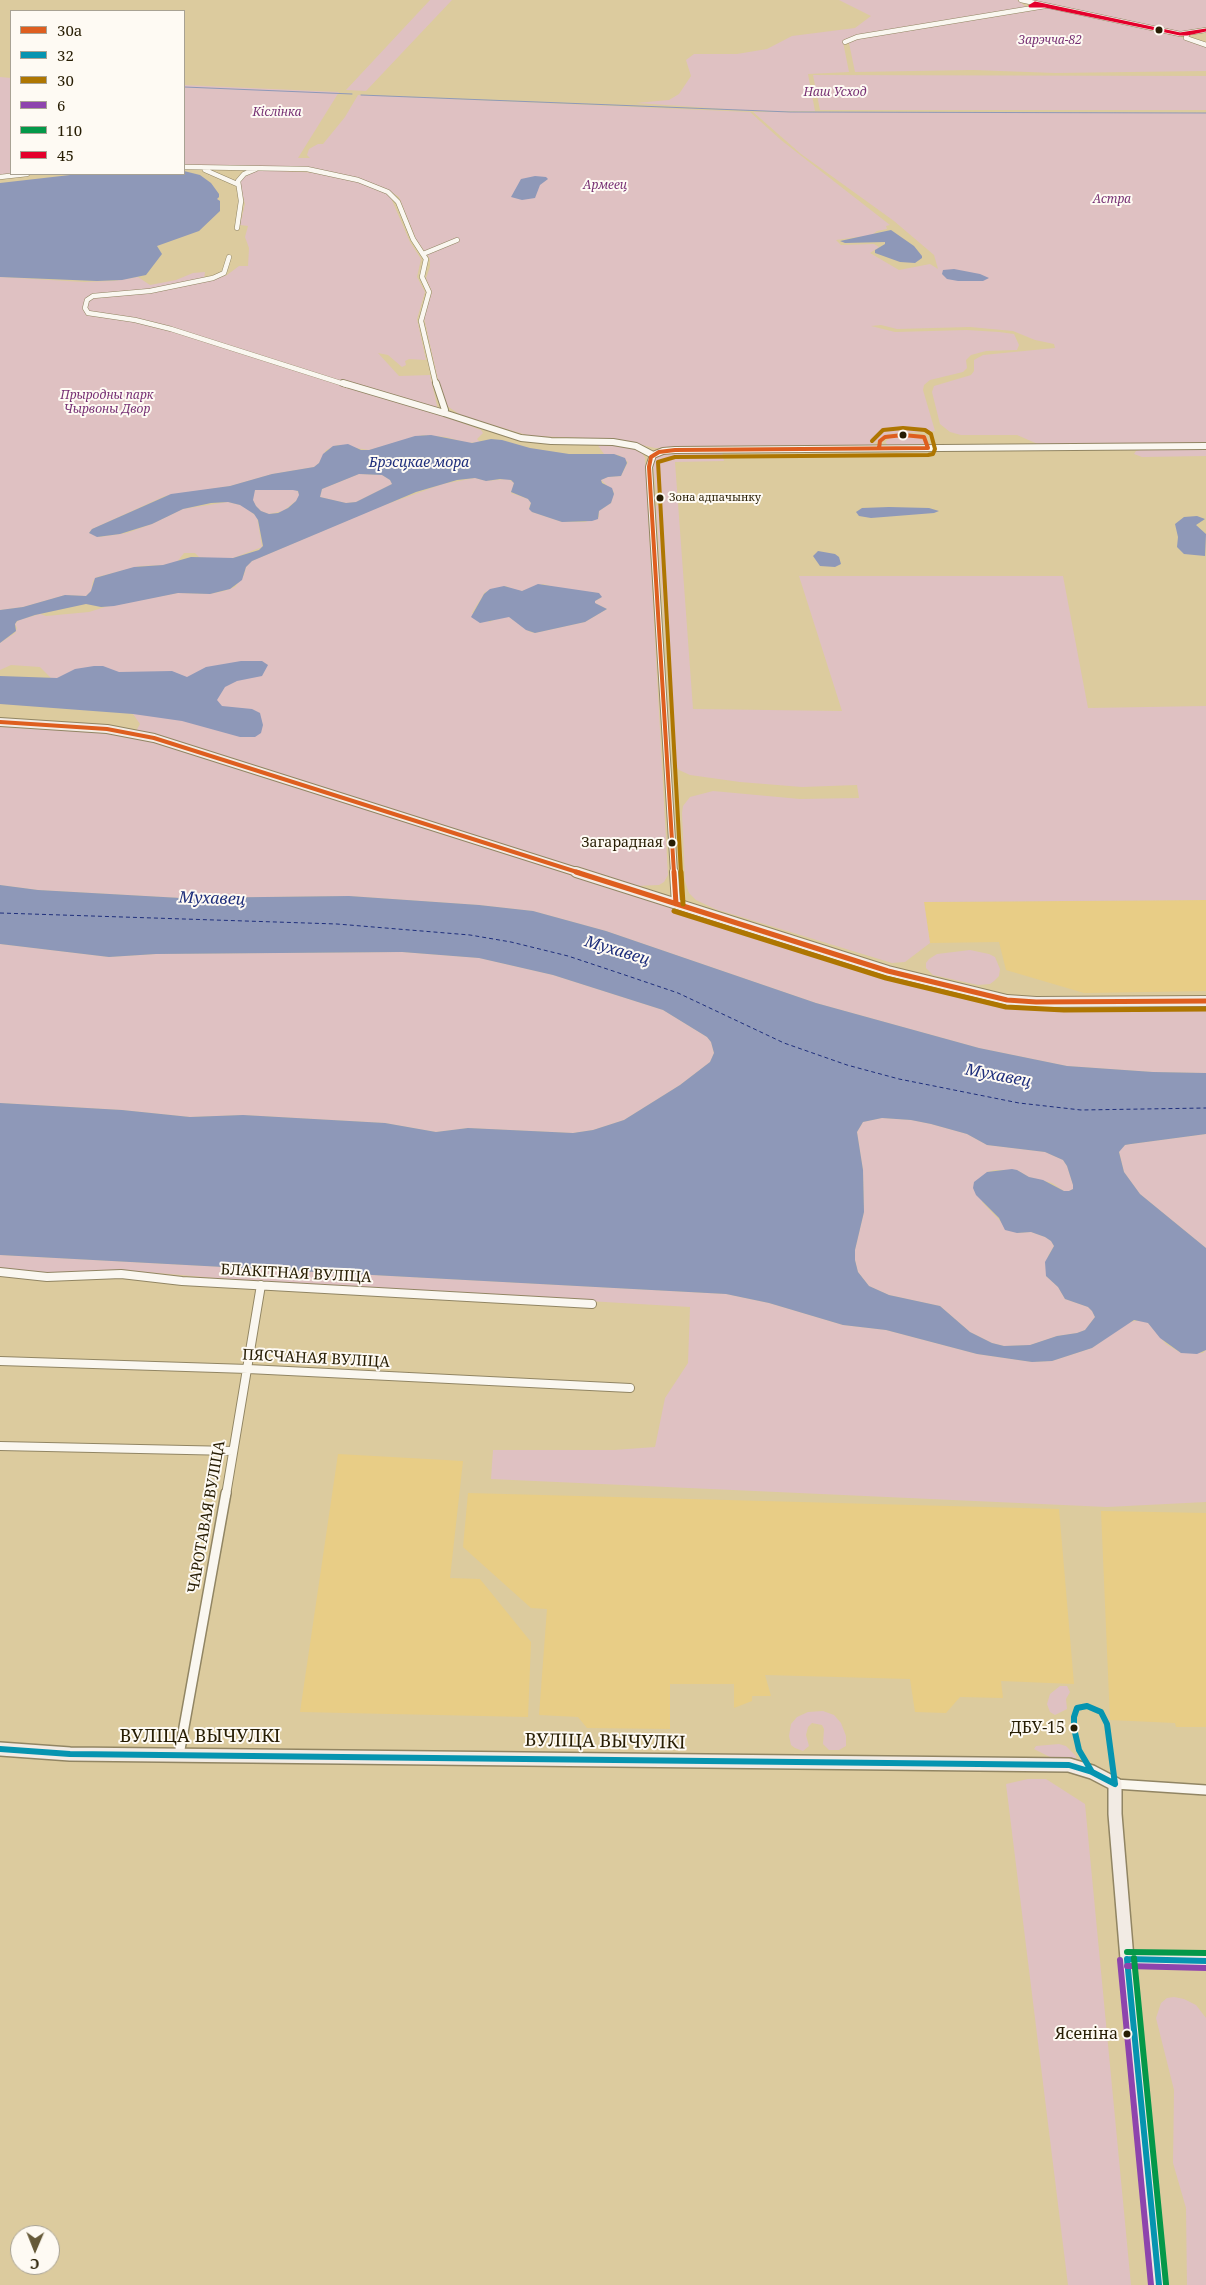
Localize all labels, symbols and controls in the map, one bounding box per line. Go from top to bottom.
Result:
legend [10,10,185,175]
text: 30а [57,20,82,40]
unlabelled marker [1154,25,1164,35]
park label: Зарэчча-82 [1018,34,1082,48]
text: 32 [57,45,74,65]
text: 30 [57,70,74,90]
park label: Наш Усход [803,86,867,100]
text: 6 [57,95,65,115]
park label: Кіслінка [253,106,301,120]
text: 110 [57,120,82,140]
text: 45 [57,145,74,165]
park label: Армеец [583,179,627,193]
park label: Астра [1093,193,1131,207]
park label: Прыродны парк Чырвоны Двор [60,389,154,417]
unlabelled marker [898,430,908,440]
water label: Брэсцкае мора [369,455,469,471]
place label: Зона адпачынку [669,491,761,505]
marker: Зона адпачынку [655,493,665,503]
place label: Загарадная [581,835,663,851]
marker: Загарадная [667,838,677,848]
water label: Мухавец [178,888,246,910]
water label: Мухавец [582,932,652,970]
water label: Мухавец [963,1060,1033,1092]
street label: БЛАКІТНАЯ ВУЛІЦА [220,1261,372,1287]
street label: ПЯСЧАНАЯ ВУЛІЦА [242,1346,390,1372]
street label: ЧАРОТАВАЯ ВУЛІЦА [185,1439,229,1595]
place label: ДБУ-15 [1010,1718,1065,1738]
marker: ДБУ-15 [1069,1723,1079,1733]
street label: ВУЛІЦА ВЫЧУЛКІ [120,1726,280,1748]
street label: ВУЛІЦА ВЫЧУЛКІ [524,1730,686,1754]
place label: Ясеніна [1055,2024,1118,2044]
marker: Ясеніна [1122,2029,1132,2039]
north arrow [10,2225,60,2275]
text: С [30,2255,40,2274]

